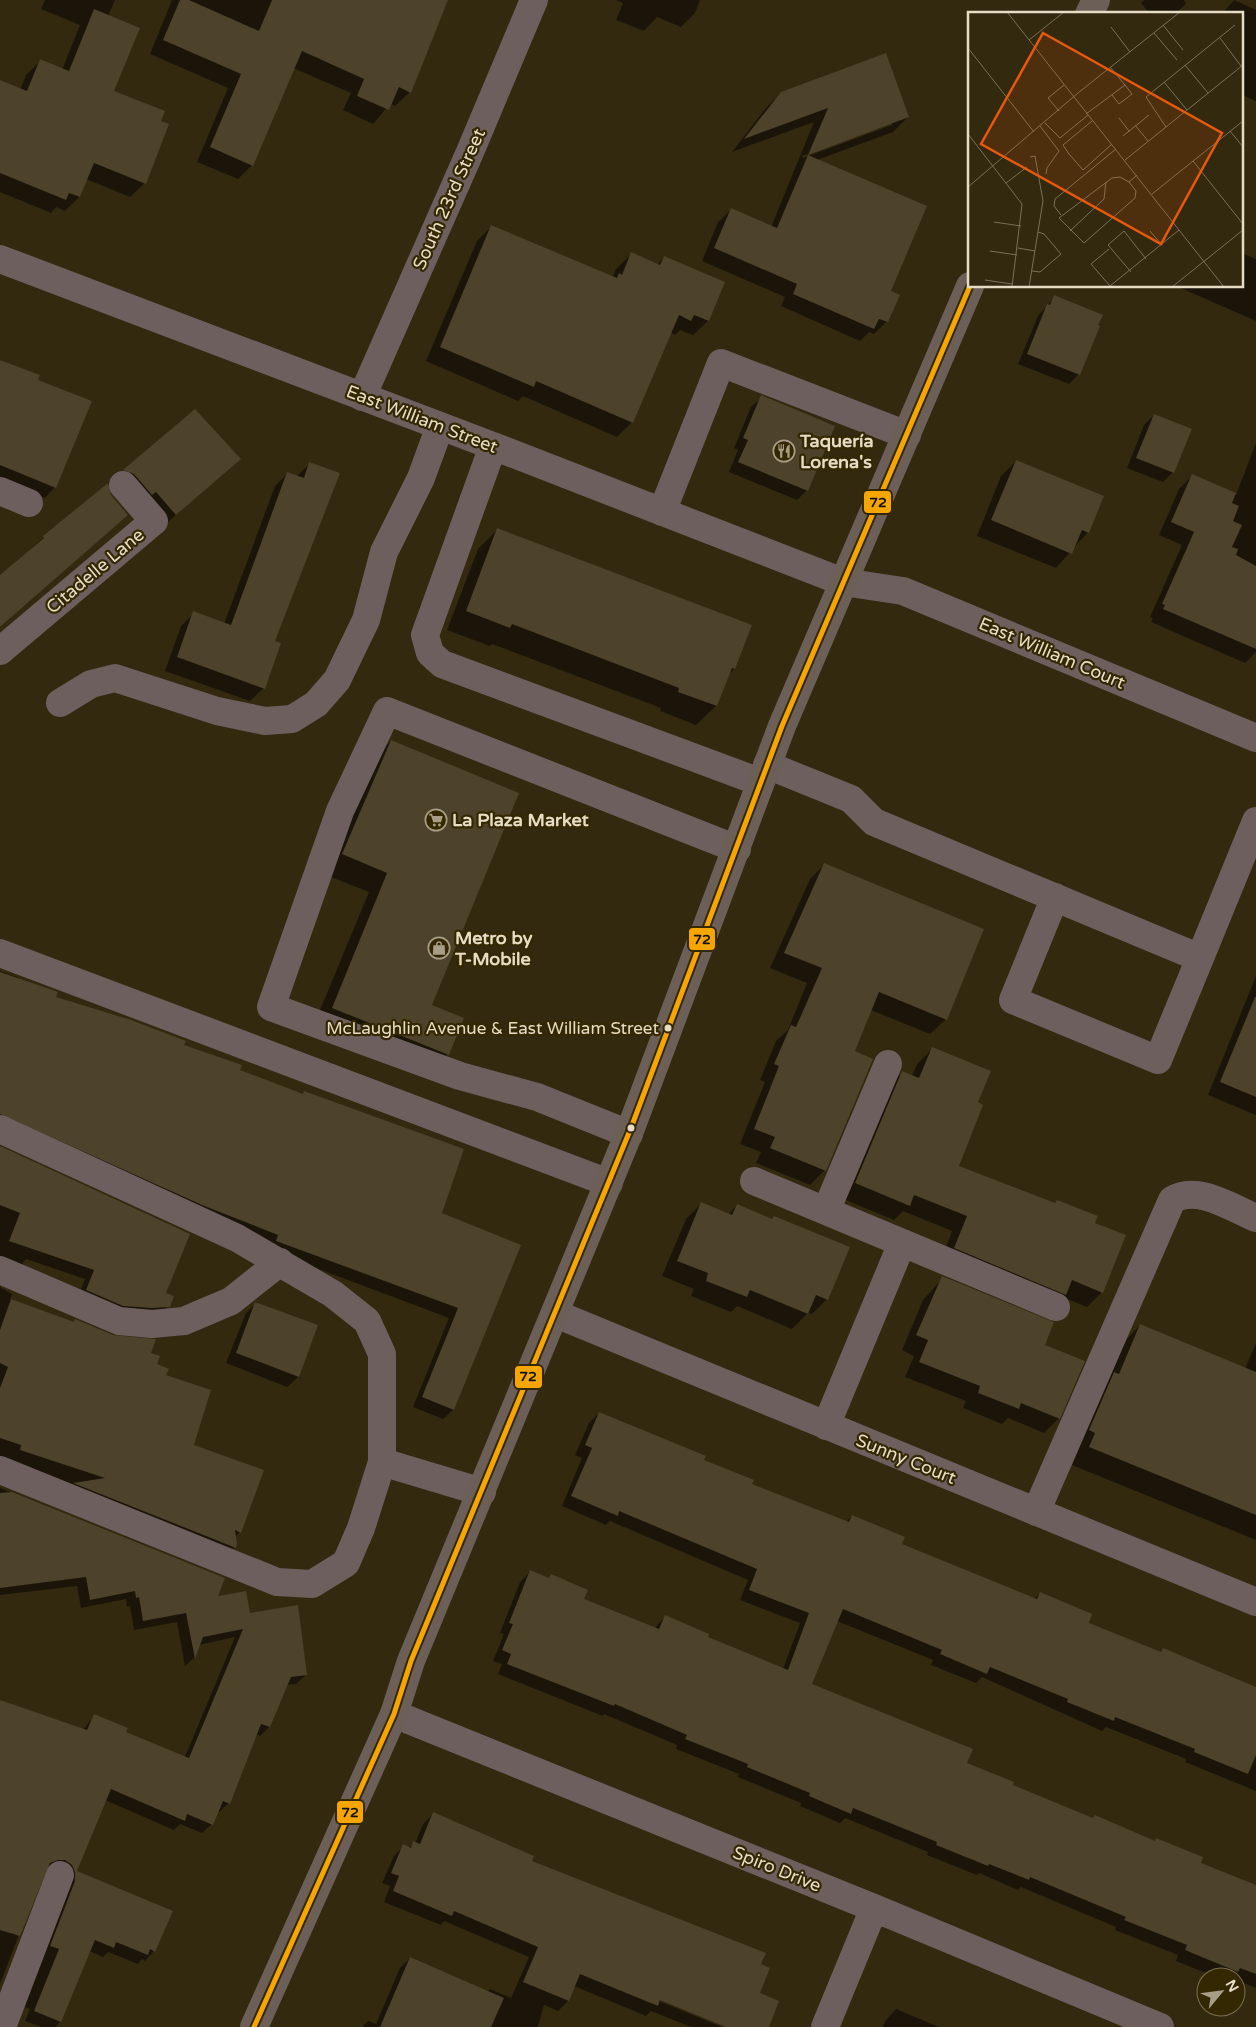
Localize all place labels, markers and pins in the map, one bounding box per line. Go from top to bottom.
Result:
place label: Taquería Lorena's [799,430,874,473]
restaurant icon: Taquería Lorena's [772,439,796,463]
supermarket icon: La Plaza Market [424,808,448,832]
place label: La Plaza Market [452,809,589,831]
place label: Metro by T-Mobile [454,927,533,970]
shop icon: Metro by T-Mobile [427,936,451,960]
place label: McLaughlin Avenue & East William Street [326,1018,659,1039]
marker: McLaughlin Avenue & East William Street [663,1023,673,1033]
unlabelled marker [626,1123,636,1133]

